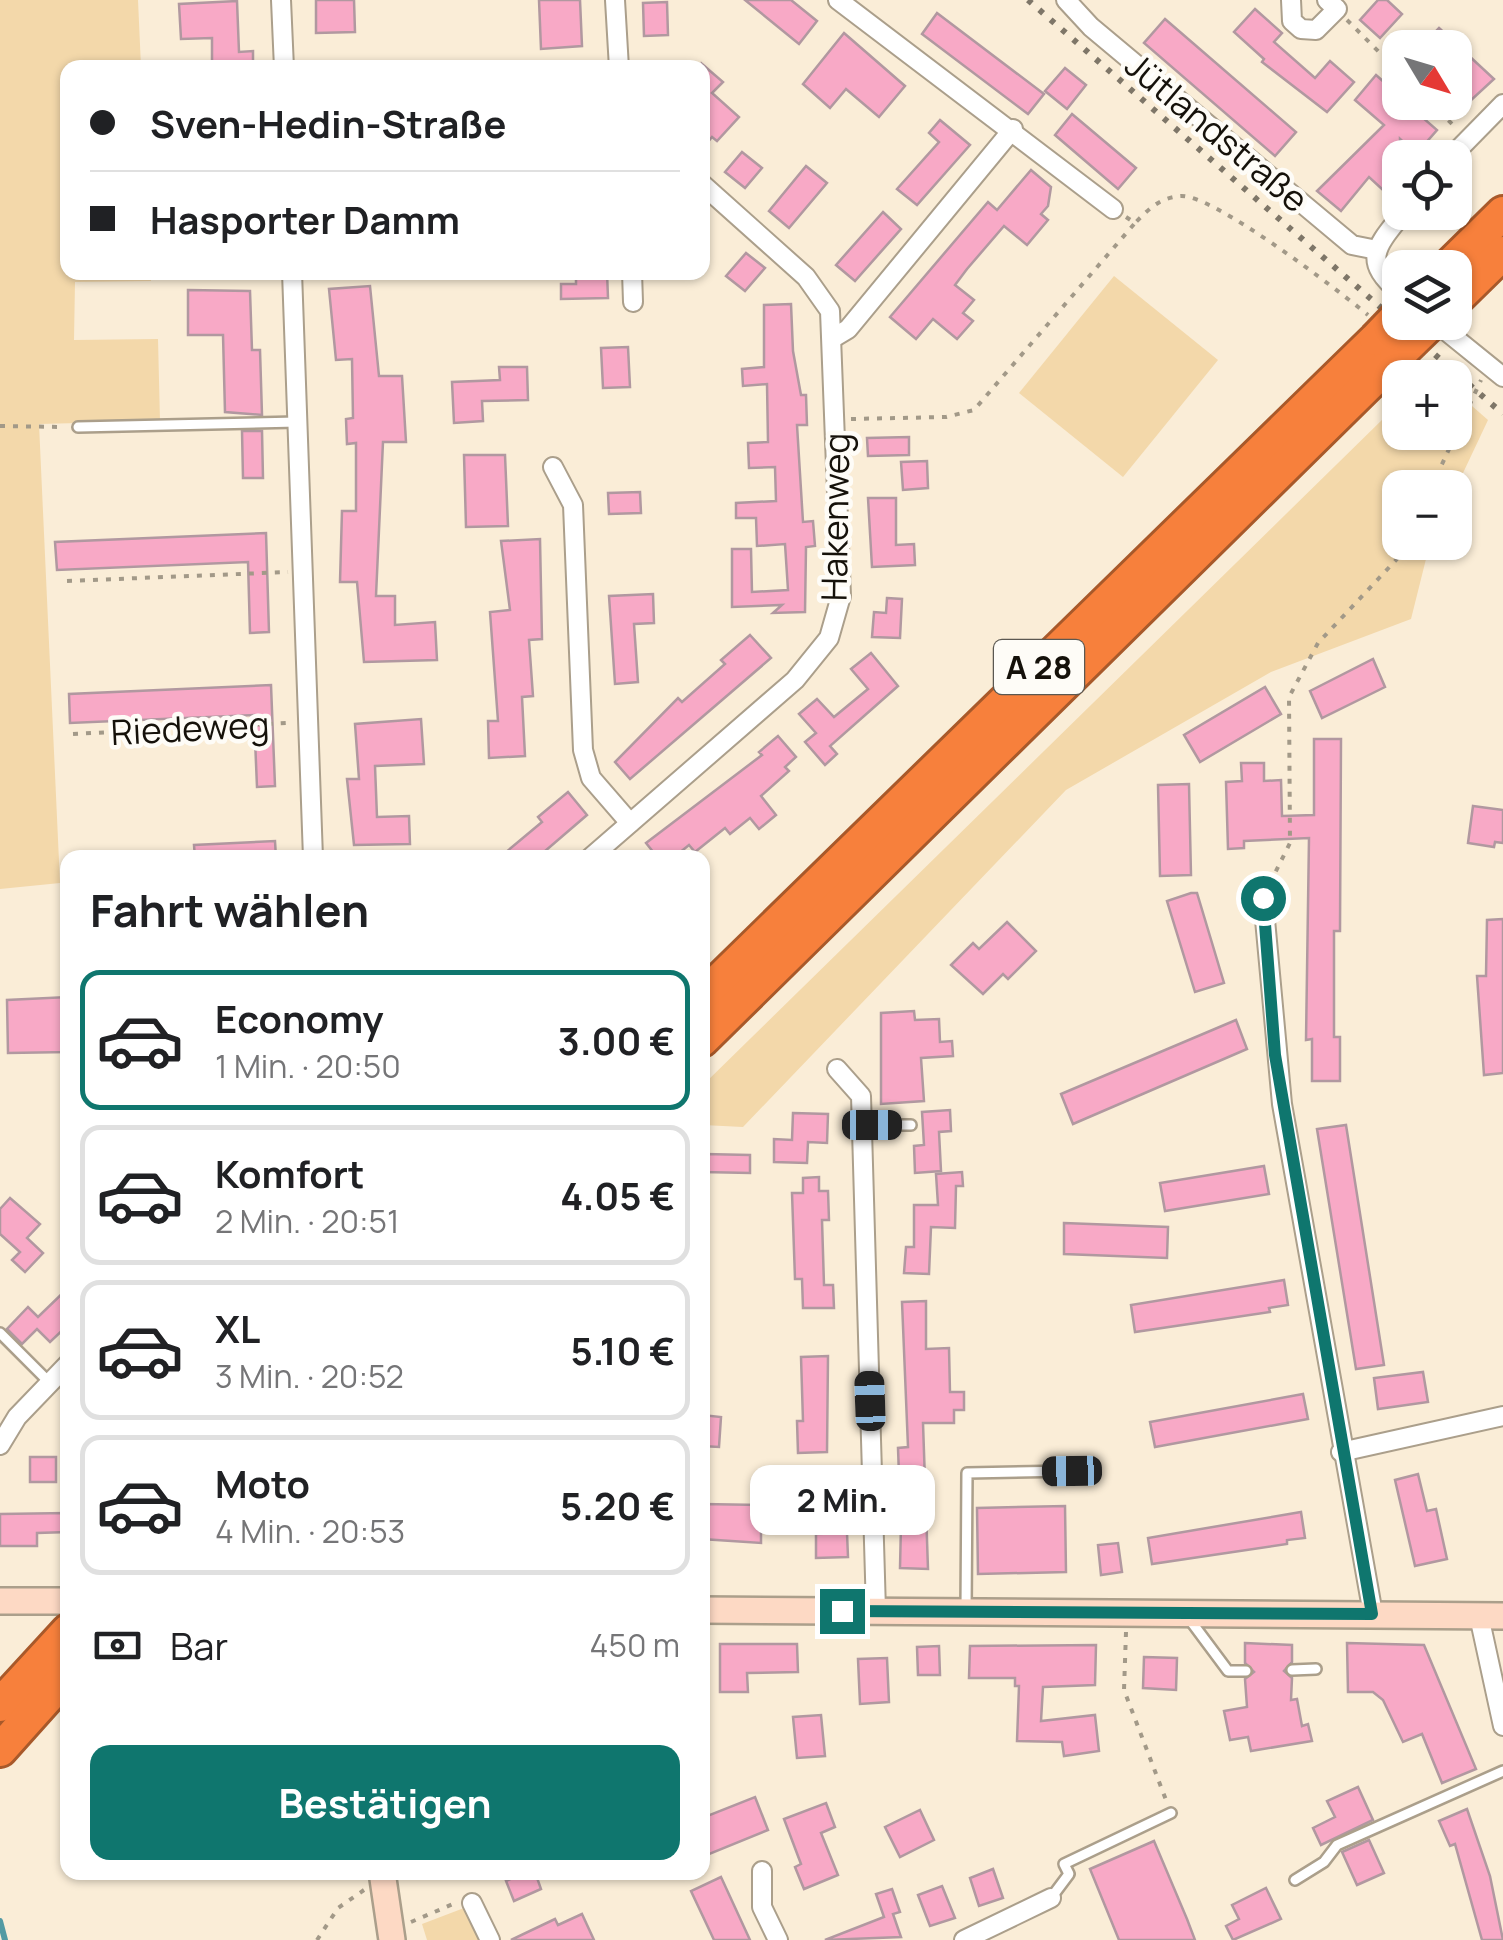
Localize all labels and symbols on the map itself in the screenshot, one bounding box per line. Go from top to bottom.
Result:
north arrow [1382,30,1472,120]
street label: Jütlandstraße [1115,41,1319,223]
street label: Hakenweg [810,432,860,602]
road number: A 28 [994,640,1084,694]
street label: Riedeweg [110,700,270,756]
route start [1241,876,1286,921]
car [842,1110,902,1140]
car [854,1370,886,1432]
car [1042,1455,1102,1487]
callout: 2 Min. [750,1466,934,1536]
route end [820,1589,865,1634]

